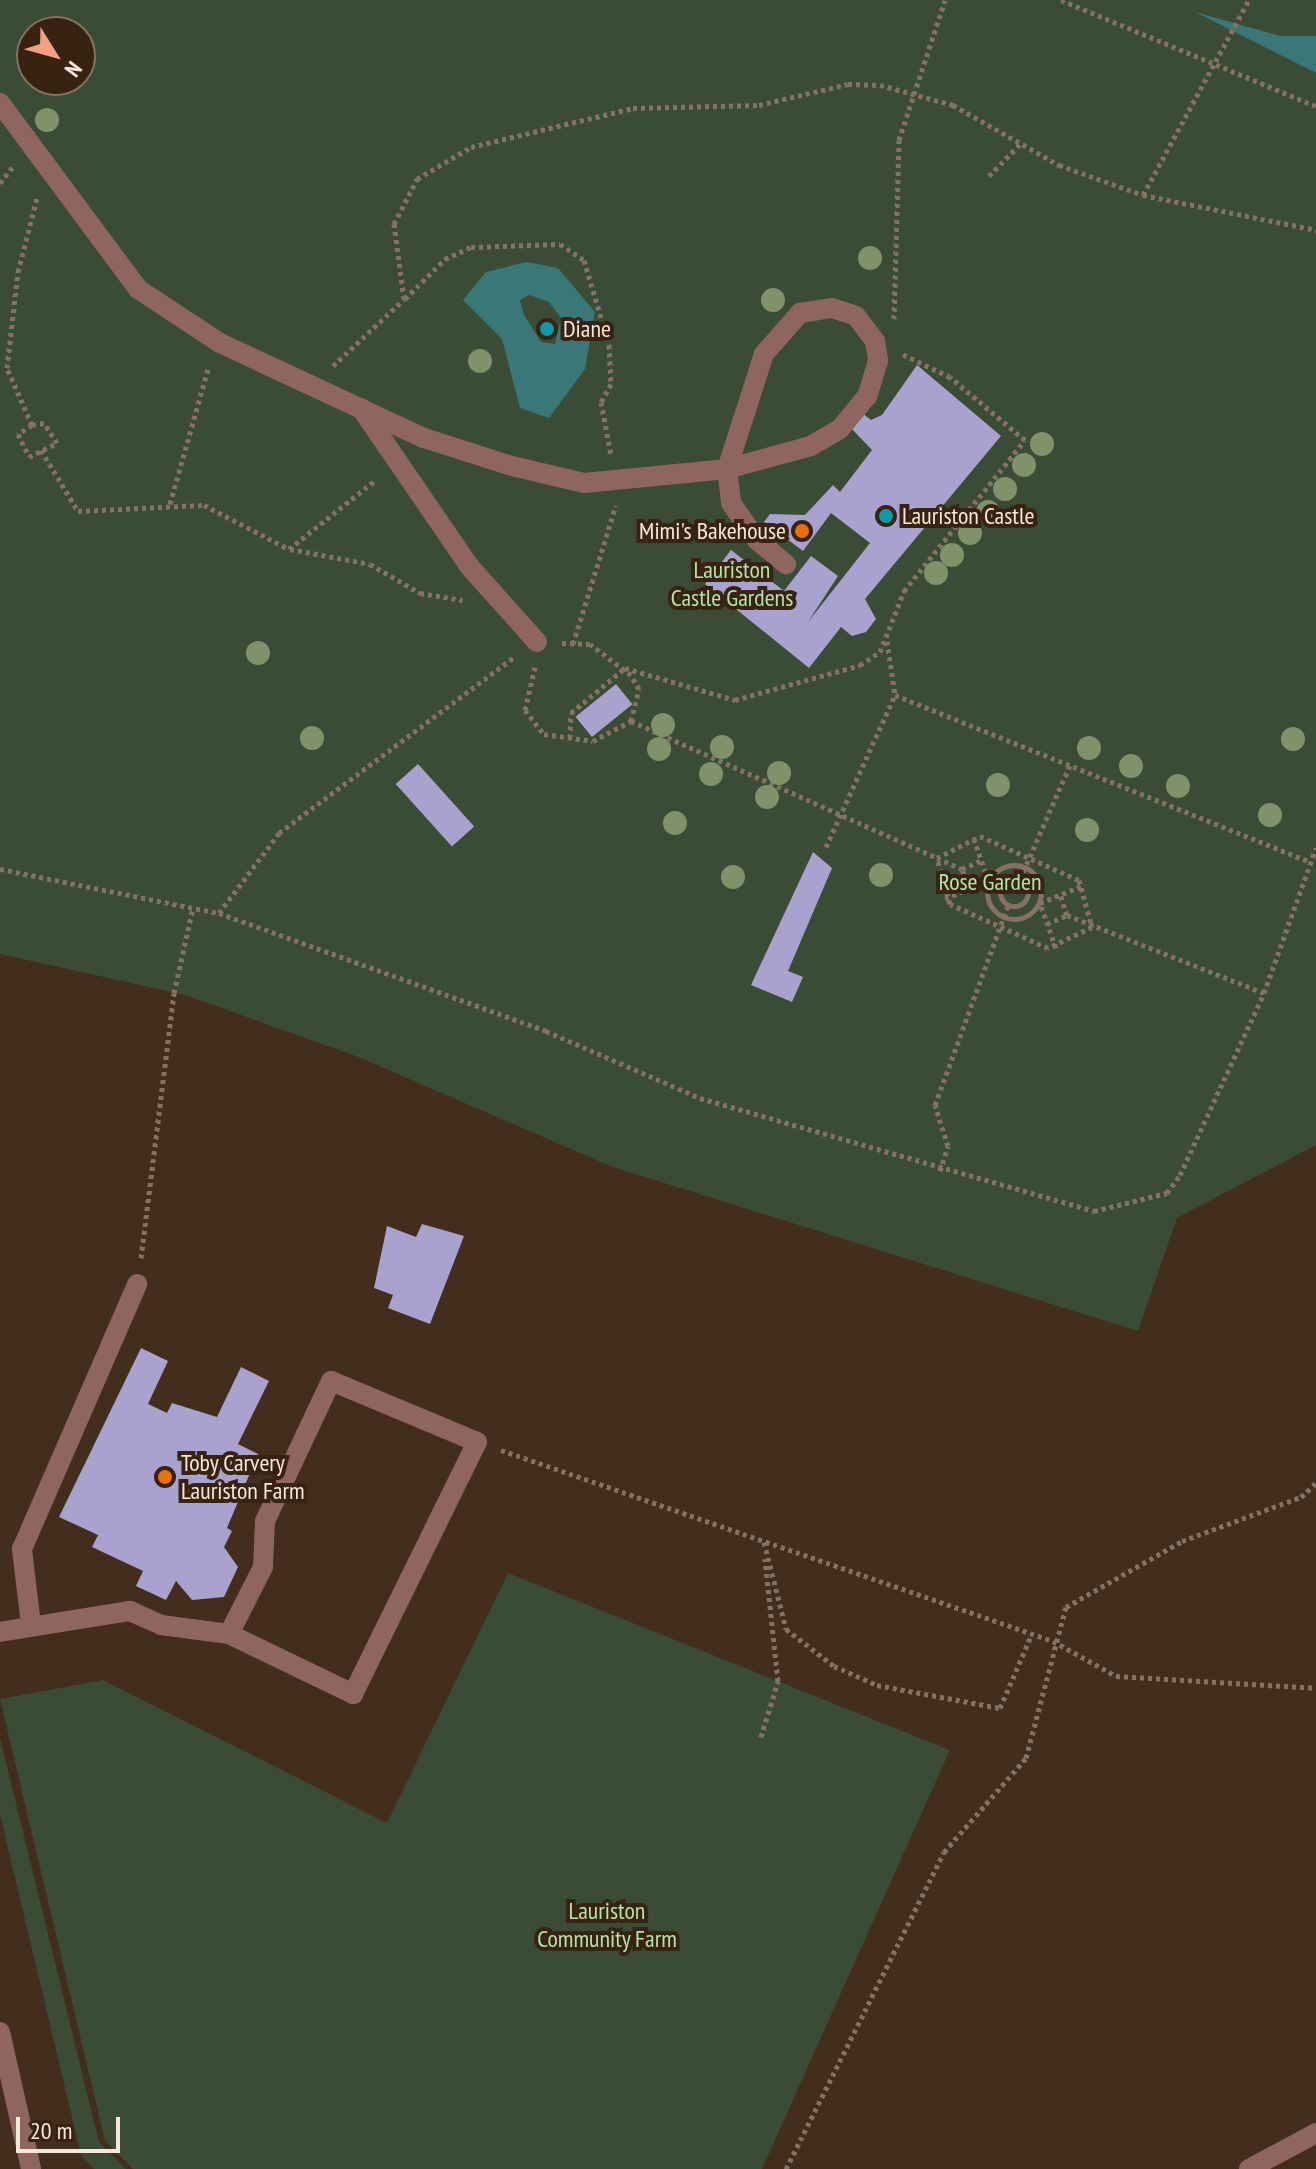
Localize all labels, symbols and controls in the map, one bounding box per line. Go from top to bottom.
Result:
north arrow [16,16,96,96]
text: N [59,56,88,82]
place label: Diane [563,315,611,343]
marker: Diane [538,320,556,338]
place label: Lauriston Castle [902,502,1034,530]
marker: Lauriston Castle [877,507,895,525]
place label: Mimi's Bakehouse [639,517,786,545]
marker: Mimi's Bakehouse [793,522,811,540]
park label: Lauriston Castle Gardens [671,556,793,612]
park label: Rose Garden [939,868,1041,896]
place label: Toby Carvery Lauriston Farm [181,1449,305,1505]
marker: Toby Carvery Lauriston Farm [156,1468,174,1486]
park label: Lauriston Community Farm [537,1897,677,1953]
scale bar [20,2101,124,2151]
text: 20 m [30,2115,72,2146]

